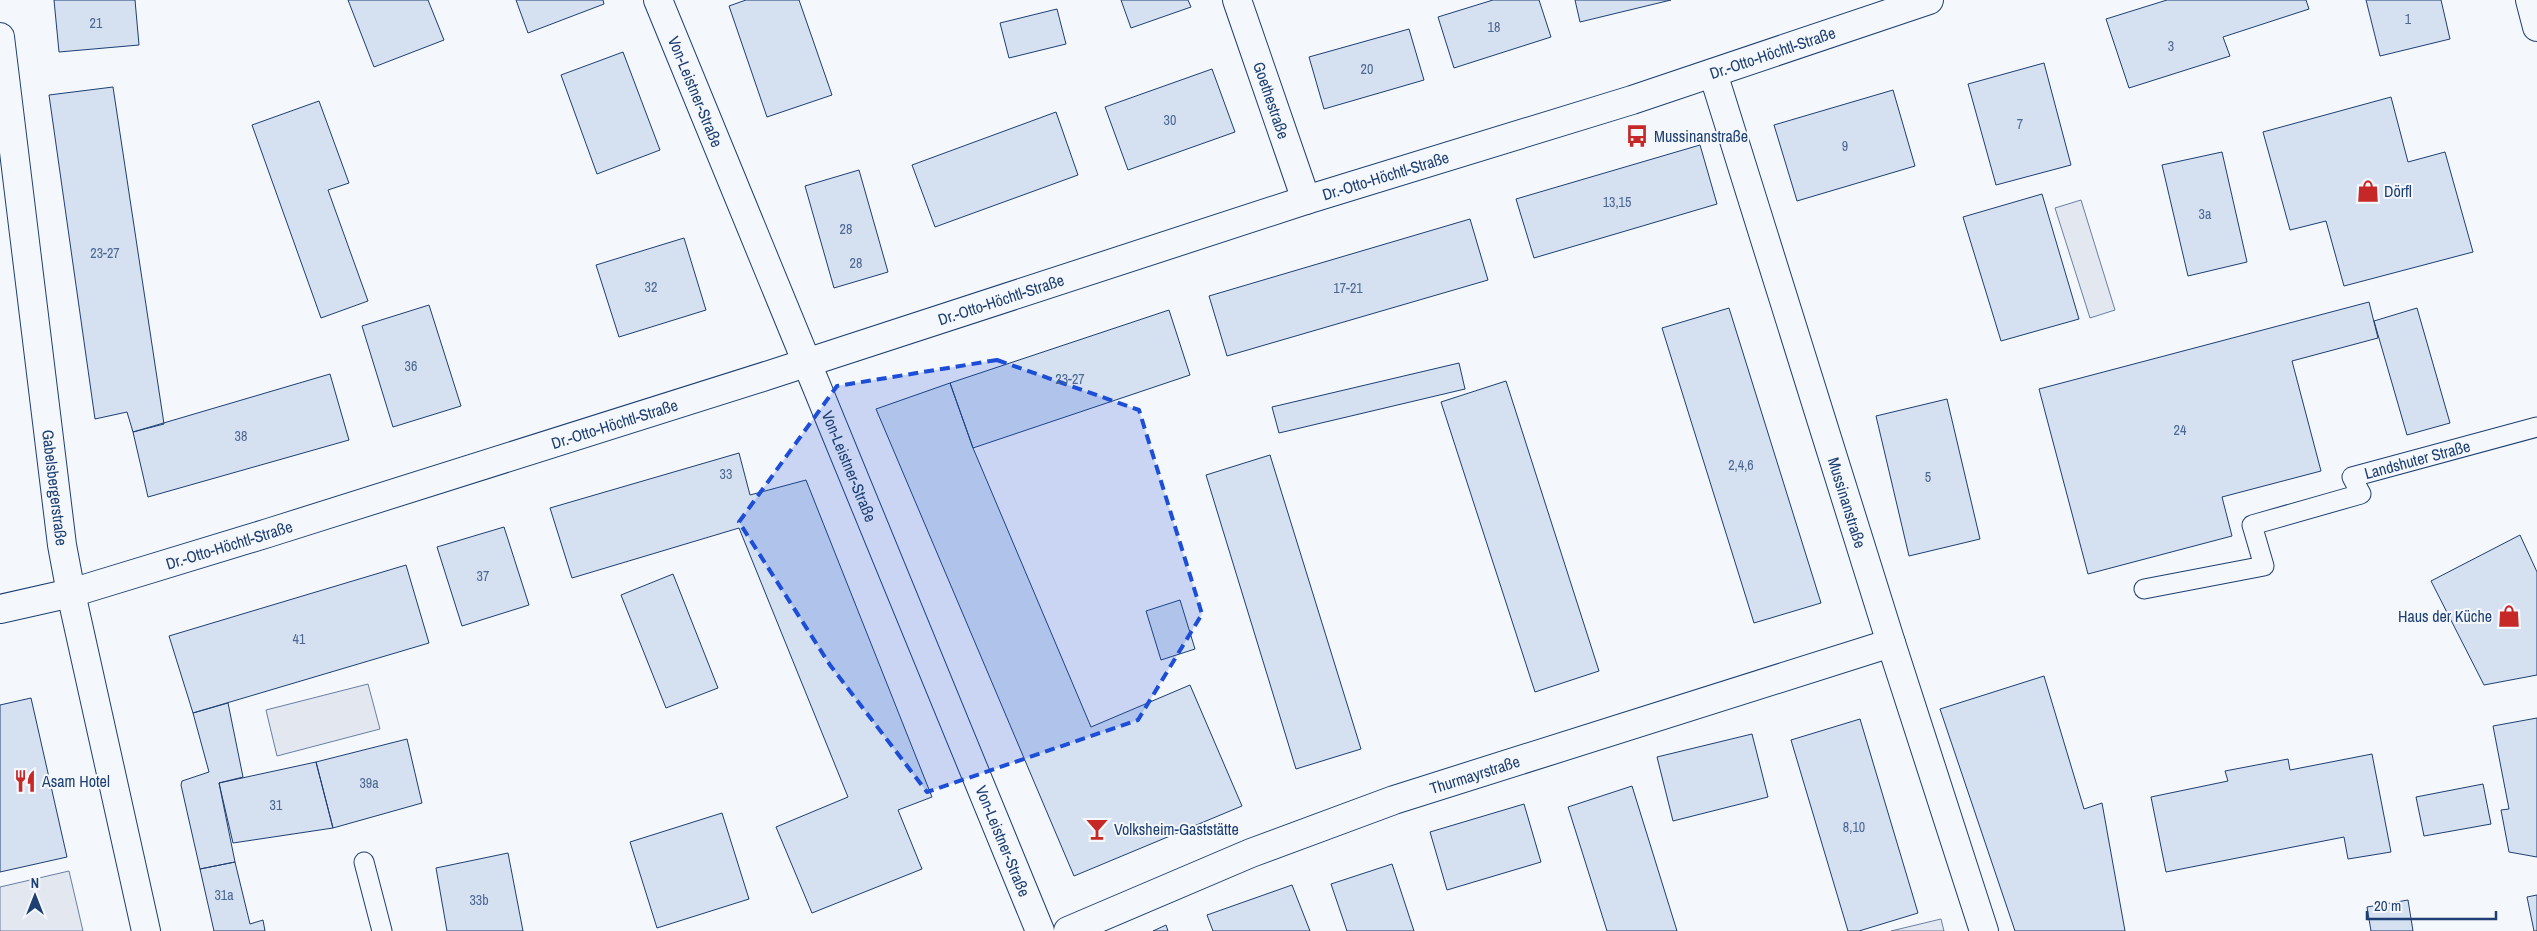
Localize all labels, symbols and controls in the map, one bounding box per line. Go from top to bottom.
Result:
house number: 1 [2405,10,2412,28]
house number: 21 [90,14,103,32]
house number: 18 [1488,18,1500,36]
street label: Dr.-Otto-Höchtl-Straße [1707,21,1838,84]
street label: Von-Leistner-Straße [663,33,728,150]
house number: 3 [2168,37,2174,55]
street label: Goethestraße [1248,59,1295,142]
house number: 20 [1361,60,1373,78]
house number: 30 [1164,111,1176,129]
house number: 7 [2017,115,2023,133]
bus stop icon: Mussinanstraße [1624,123,1650,149]
place label: Mussinanstraße [1654,125,1748,147]
house number: 9 [1842,137,1848,155]
street label: Dr.-Otto-Höchtl-Straße [1319,146,1452,205]
shop icon: Dörfl [2355,178,2381,204]
place label: Dörfl [2384,180,2412,202]
house number: 13,15 [1603,193,1631,211]
house number: 3a [2199,205,2212,223]
house number: 28 [840,220,852,238]
house number: 23-27 [90,244,120,262]
house number: 28 [850,254,862,272]
street label: Dr.-Otto-Höchtl-Straße [935,269,1067,330]
house number: 32 [645,278,657,296]
house number: 17-21 [1333,279,1363,297]
house number: 36 [405,357,417,375]
house number: 23-27 [1055,370,1085,388]
street label: Dr.-Otto-Höchtl-Straße [549,393,680,454]
street label: Von-Leistner-Straße [817,407,882,525]
house number: 24 [2174,421,2187,439]
house number: 38 [235,427,247,445]
street label: Gabelsbergerstraße [37,428,73,547]
street label: Landshuter Straße [2362,435,2473,484]
street label: Mussinanstraße [1823,454,1872,551]
house number: 2,4,6 [1728,456,1754,474]
house number: 33 [720,465,732,483]
house number: 5 [1925,468,1931,486]
street label: Dr.-Otto-Höchtl-Straße [163,515,295,575]
house number: 37 [477,567,489,585]
shop icon: Haus der Küche [2496,603,2522,629]
place label: Haus der Küche [2398,605,2492,627]
house number: 41 [293,630,306,648]
street label: Thurmayrstraße [1427,750,1522,799]
restaurant icon: Asam Hotel [12,768,38,794]
place label: Asam Hotel [41,770,110,792]
house number: 39a [359,774,379,792]
street label: Von-Leistner-Straße [970,782,1036,900]
house number: 31 [270,796,283,814]
bar icon: Volksheim-Gaststätte [1084,816,1110,842]
place label: Volksheim-Gaststätte [1114,818,1239,840]
house number: 8,10 [1843,818,1865,836]
north arrow [10,871,60,921]
text: N [31,874,39,892]
house number: 31a [214,886,234,904]
scale bar [2367,888,2496,920]
house number: 33b [469,891,489,909]
text: 20 m [2374,895,2401,916]

